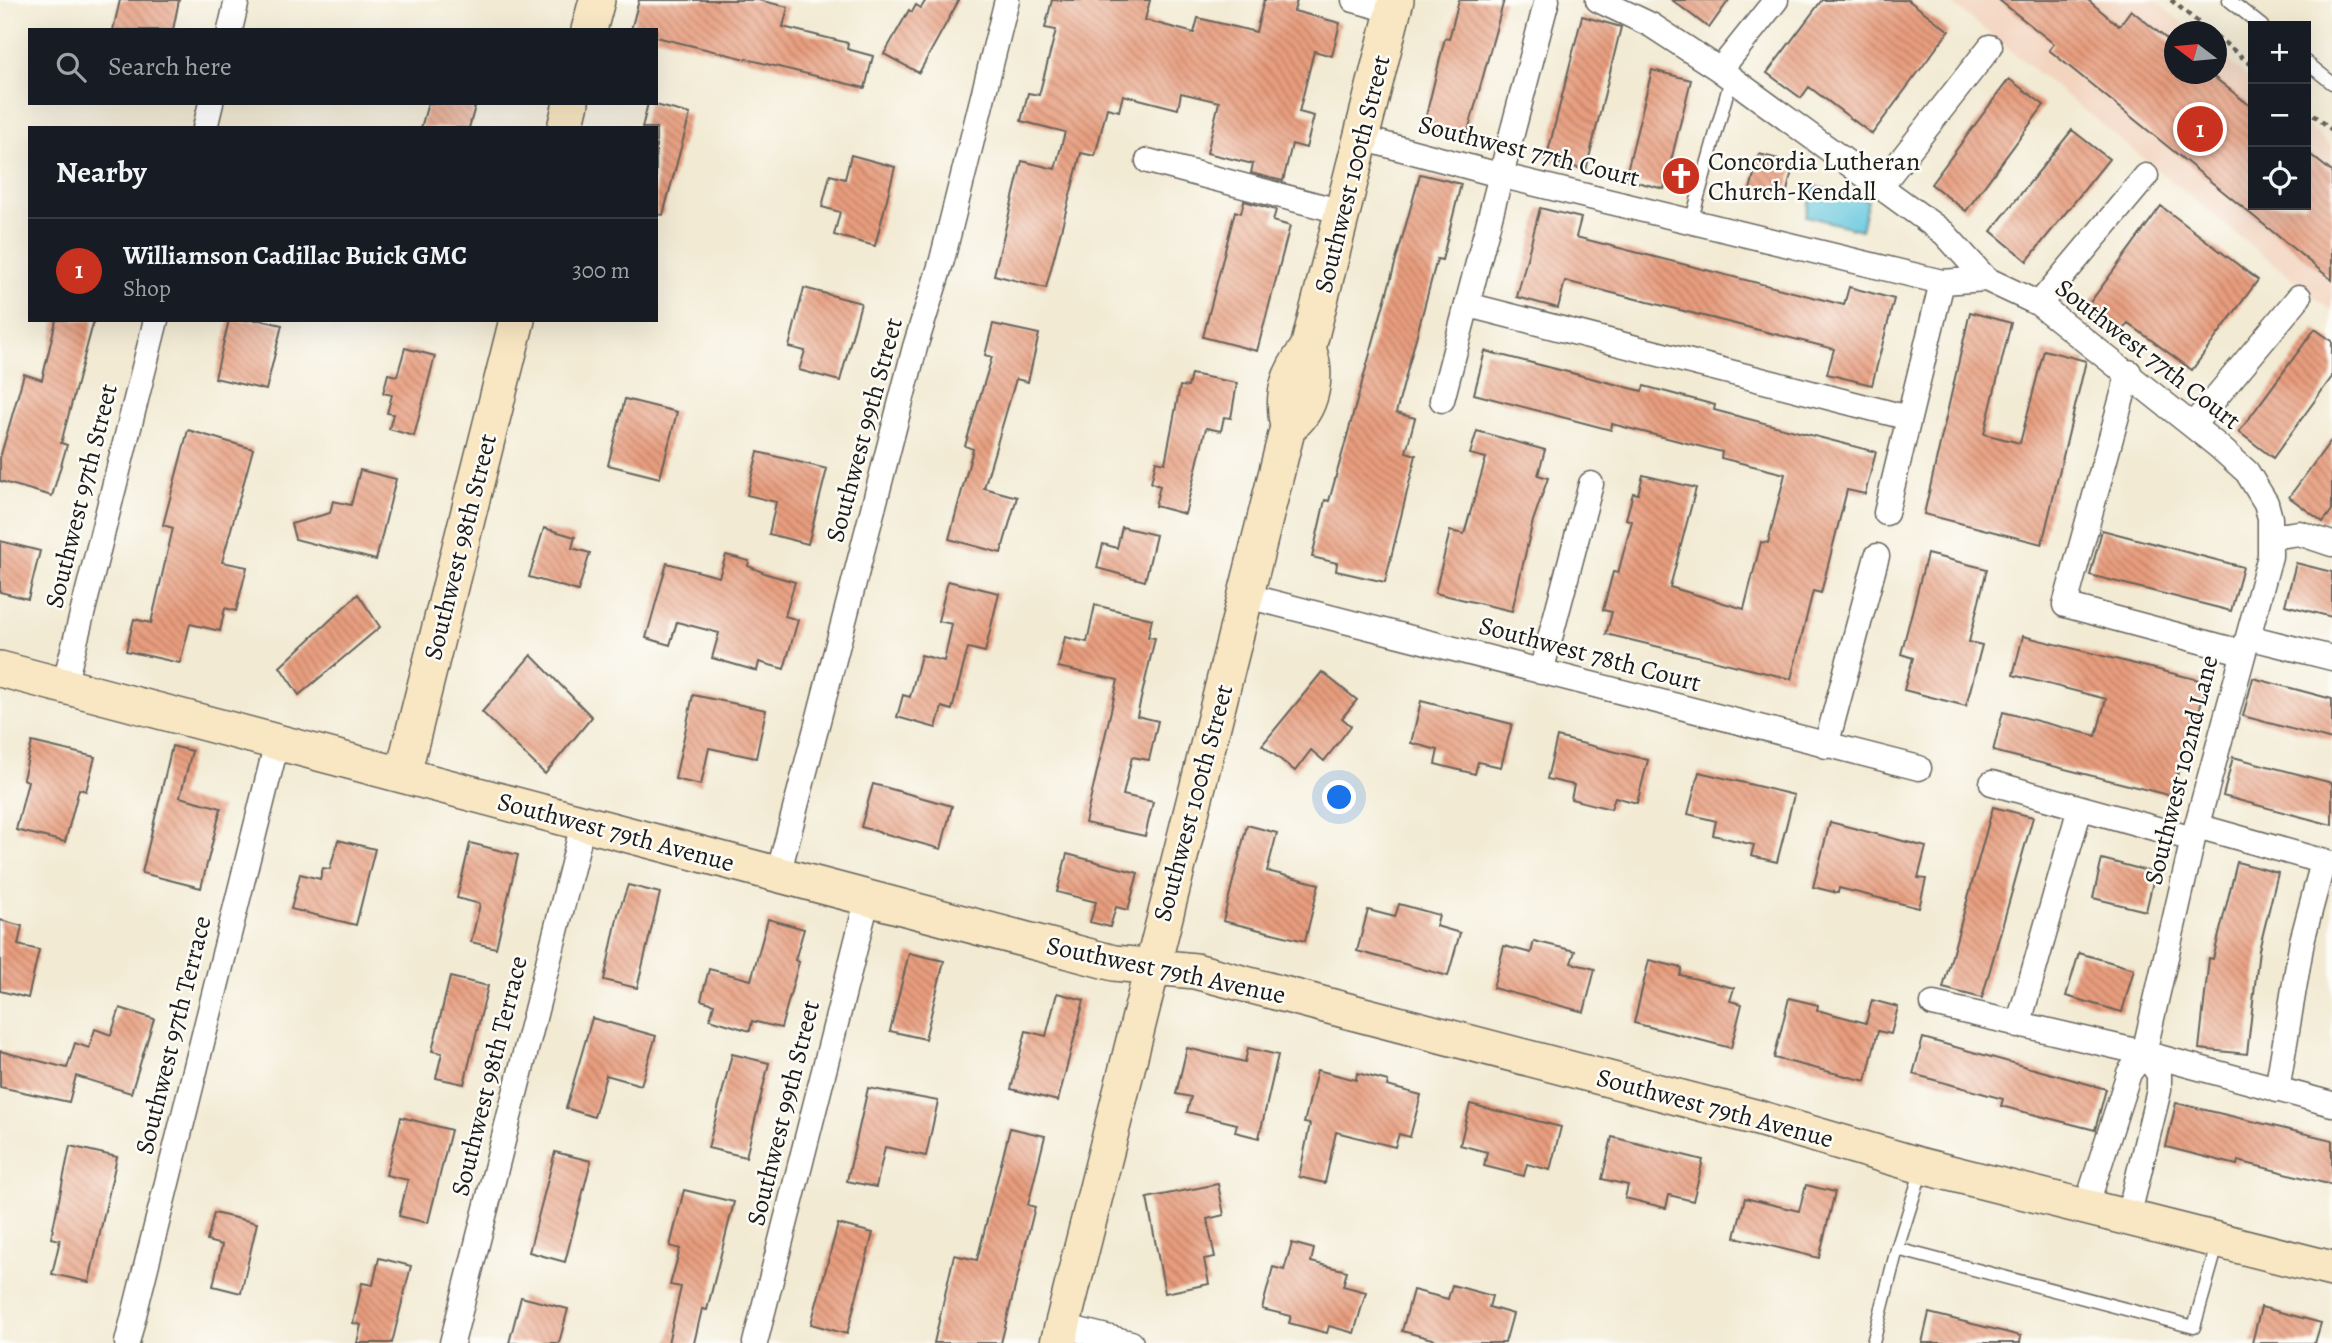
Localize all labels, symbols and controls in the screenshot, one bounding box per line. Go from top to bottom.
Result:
north arrow [2164,21,2227,84]
map controls [2248,21,2311,210]
button: + [2248,21,2311,84]
search box [28,28,658,105]
icon: search [52,48,90,86]
text: Search here [108,49,232,84]
street label: Southwest 100th Street [1305,51,1399,297]
button: − [2248,84,2311,147]
pin: 1 [2177,103,2223,155]
street label: Southwest 77th Court [1415,107,1644,196]
place label: Concordia Lutheran Church-Kendall [1708,144,1920,209]
button: locate [2248,147,2311,210]
text: Nearby [56,152,147,192]
church icon: Concordia Lutheran Church-Kendall [1660,155,1702,197]
text: Williamson Cadillac Buick GMC [123,238,467,273]
text: 1 [75,255,83,286]
text: 300 m [572,255,630,286]
street label: Southwest 77th Court [2048,270,2248,438]
text: Shop [123,273,171,304]
street label: Southwest 99th Street [817,313,911,546]
street label: Southwest 97th Street [36,380,126,612]
street label: Southwest 98th Street [415,430,505,664]
street label: Southwest 78th Court [1475,608,1705,701]
street label: Southwest 102nd Lane [2136,651,2226,889]
street label: Southwest 100th Street [1145,680,1242,925]
your location [1322,780,1356,814]
street label: Southwest 79th Avenue [494,784,738,880]
street label: Southwest 97th Terrace [126,912,220,1158]
street label: Southwest 79th Avenue [1043,928,1289,1012]
street label: Southwest 98th Terrace [442,952,536,1200]
street label: Southwest 99th Street [738,996,828,1229]
street label: Southwest 79th Avenue [1593,1060,1837,1156]

